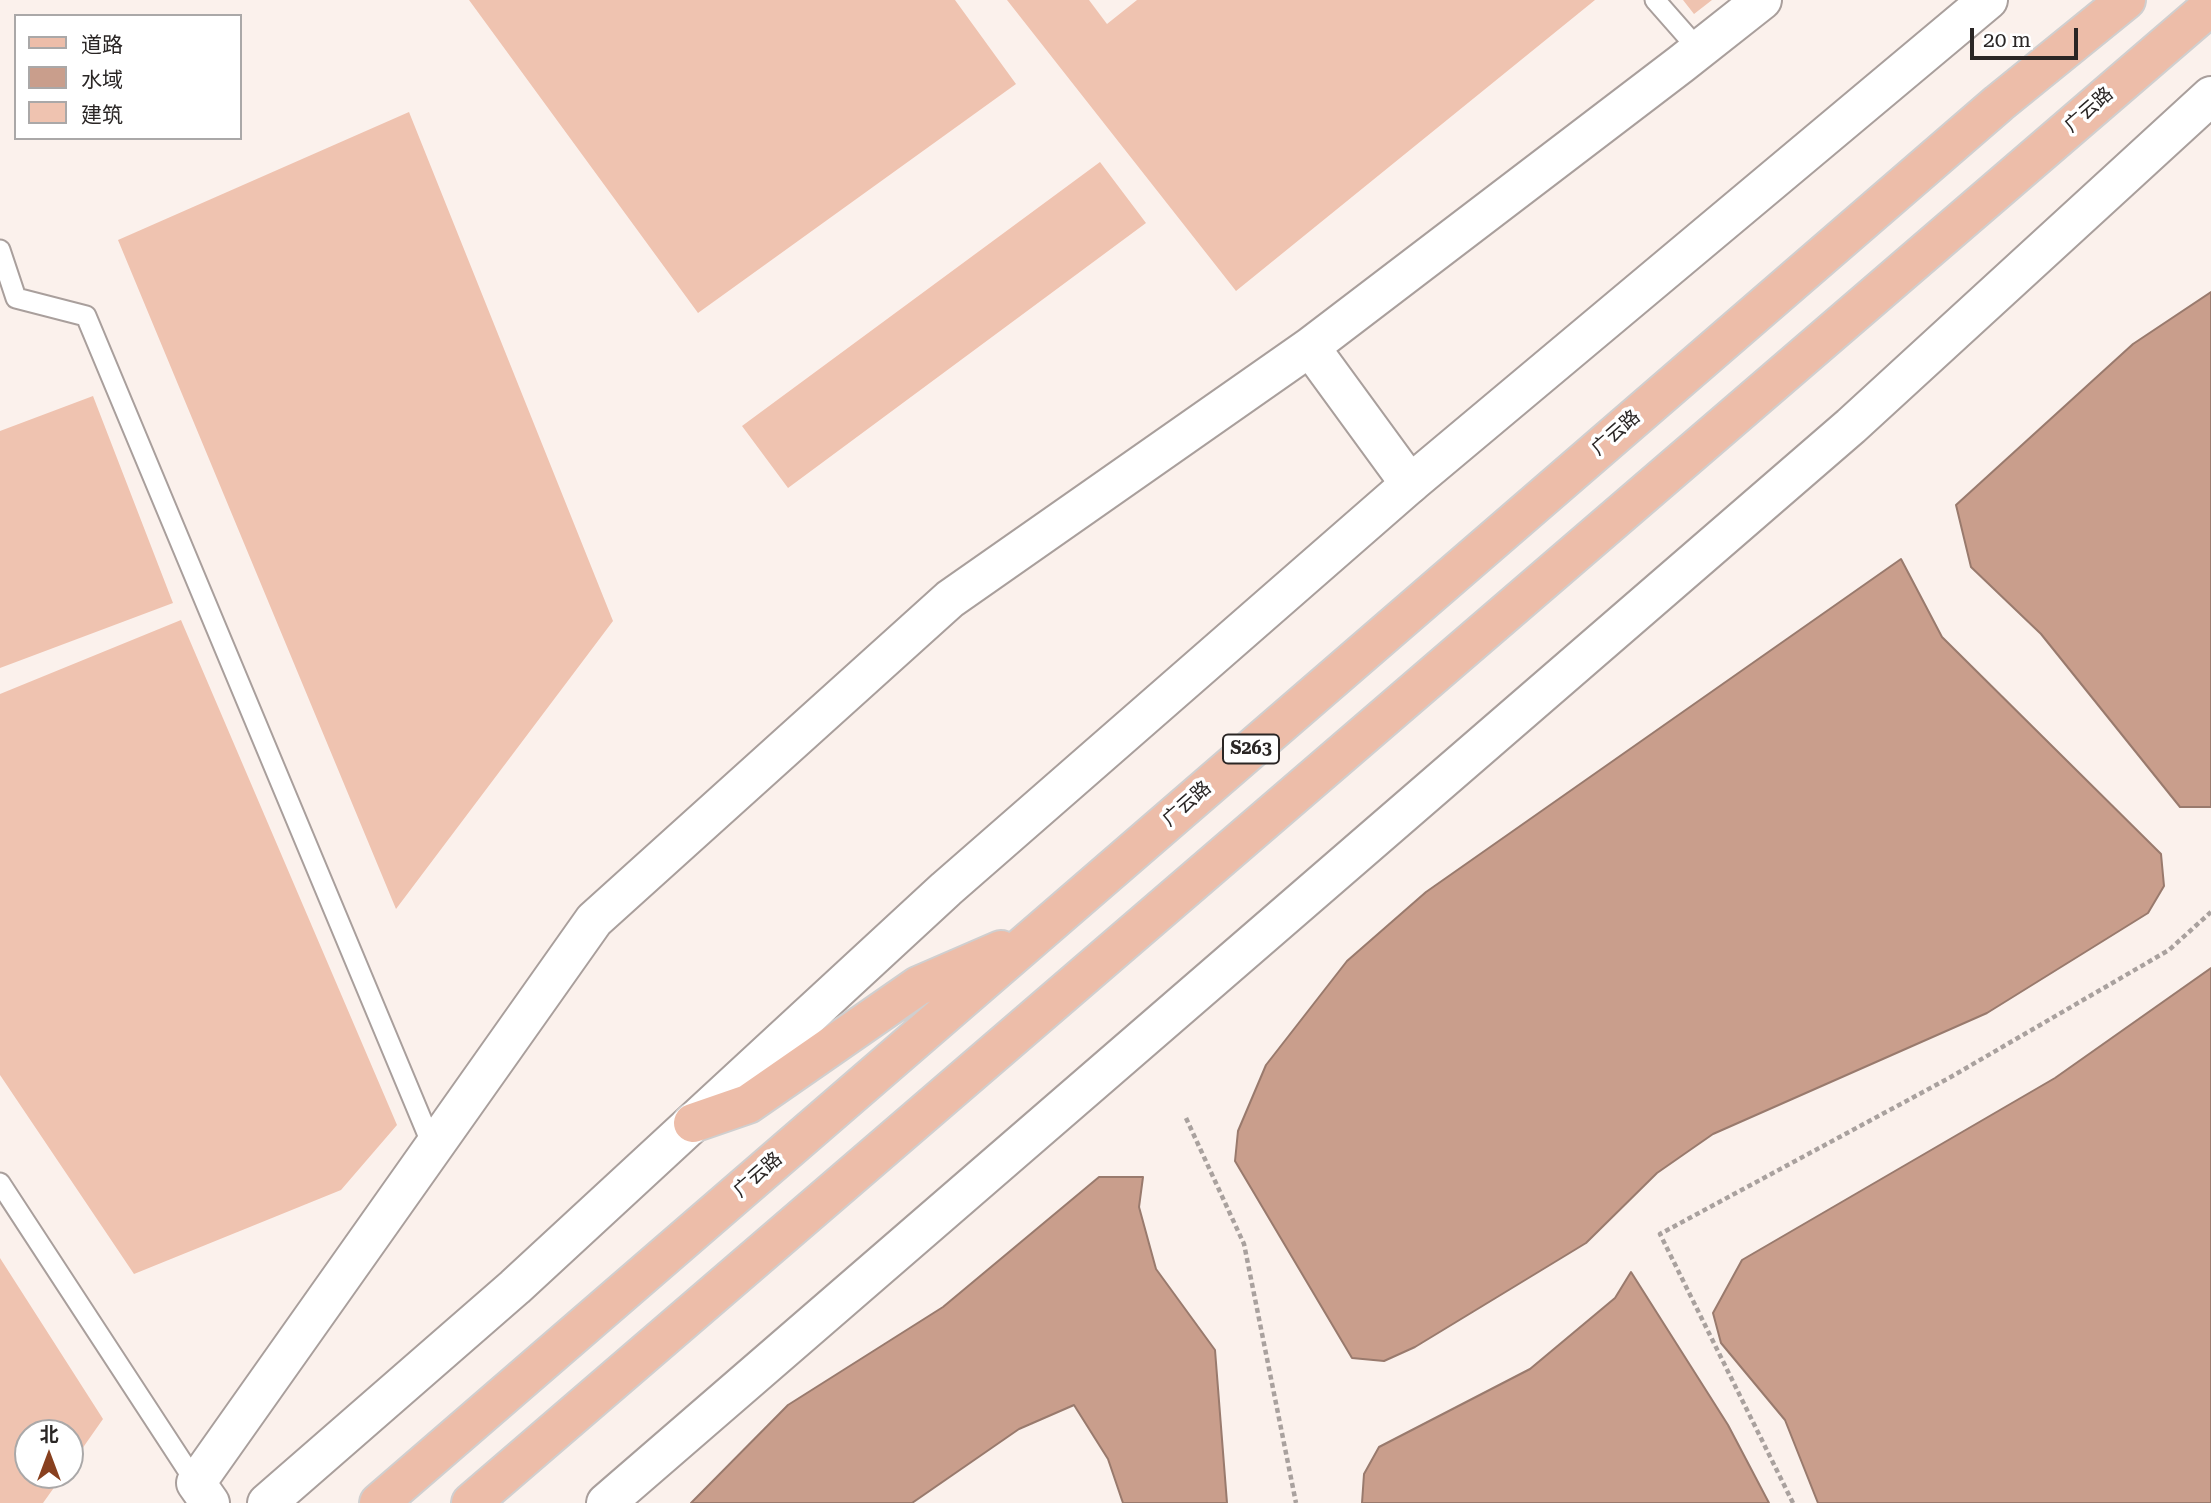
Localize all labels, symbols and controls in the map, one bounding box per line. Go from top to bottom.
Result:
legend [14,14,242,140]
scale bar [1973,14,2082,58]
text: 20 m [1983,28,2031,52]
text: 道路 [81,33,123,57]
text: 水域 [81,68,123,92]
street label: 广云路 [2060,83,2118,137]
text: 建筑 [81,103,123,127]
street label: 广云路 [1587,406,1645,460]
road number: S263 [1223,734,1279,764]
street label: 广云路 [1158,777,1216,831]
street label: 广云路 [729,1148,787,1202]
north arrow [14,1419,84,1489]
text: 北 [39,1423,59,1446]

